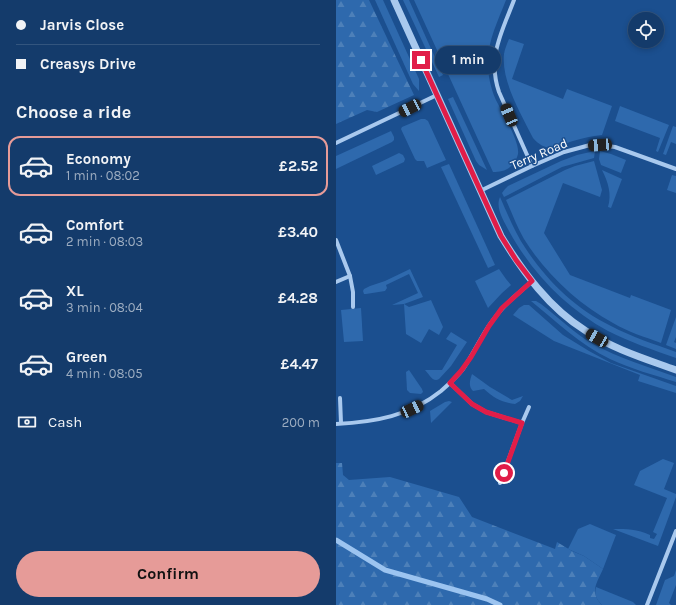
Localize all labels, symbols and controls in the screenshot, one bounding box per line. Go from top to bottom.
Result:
map controls [628,12,664,48]
button: locate [628,12,664,48]
text: Jarvis Close [40,16,124,34]
callout: 1 min [435,46,501,74]
route end [412,51,430,69]
text: 1 min [452,52,484,67]
text: Creasys Drive [40,55,136,73]
car [397,97,423,119]
text: Choose a ride [16,101,131,123]
car [499,102,519,128]
street label: Terry Road [508,135,570,173]
car [588,138,612,152]
icon: car [18,148,54,184]
text: Economy [66,150,131,168]
text: £2.52 [279,157,318,175]
text: 1 min · 08:02 [66,168,140,183]
icon: car [18,214,54,250]
text: Comfort [66,216,124,234]
text: £3.40 [278,223,318,241]
text: 2 min · 08:03 [66,234,143,249]
icon: car [18,280,54,316]
text: XL [66,282,84,300]
text: £4.28 [278,289,318,307]
text: 3 min · 08:04 [66,300,143,315]
car [584,327,610,349]
icon: car [18,346,54,382]
text: Green [66,348,107,366]
text: £4.47 [280,355,318,373]
text: 4 min · 08:05 [66,366,142,381]
car [399,398,425,420]
icon: cash [16,411,38,433]
text: Cash [48,413,82,431]
text: 200 m [282,415,320,430]
route start [495,464,513,482]
button: Confirm [16,551,320,597]

